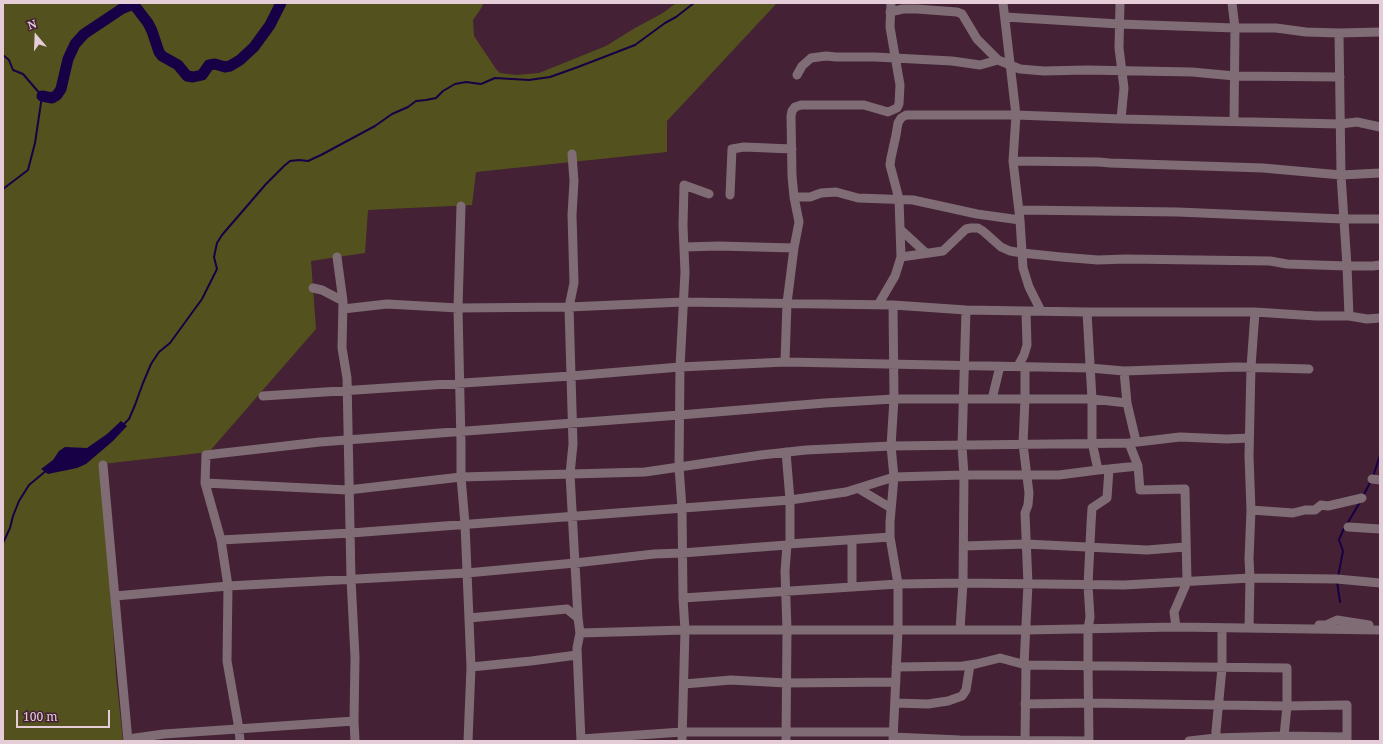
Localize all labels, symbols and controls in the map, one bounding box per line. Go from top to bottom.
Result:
north arrow [16,16,56,56]
text: N [25,16,38,33]
scale bar [18,702,112,728]
text: 100 m [23,708,58,725]

